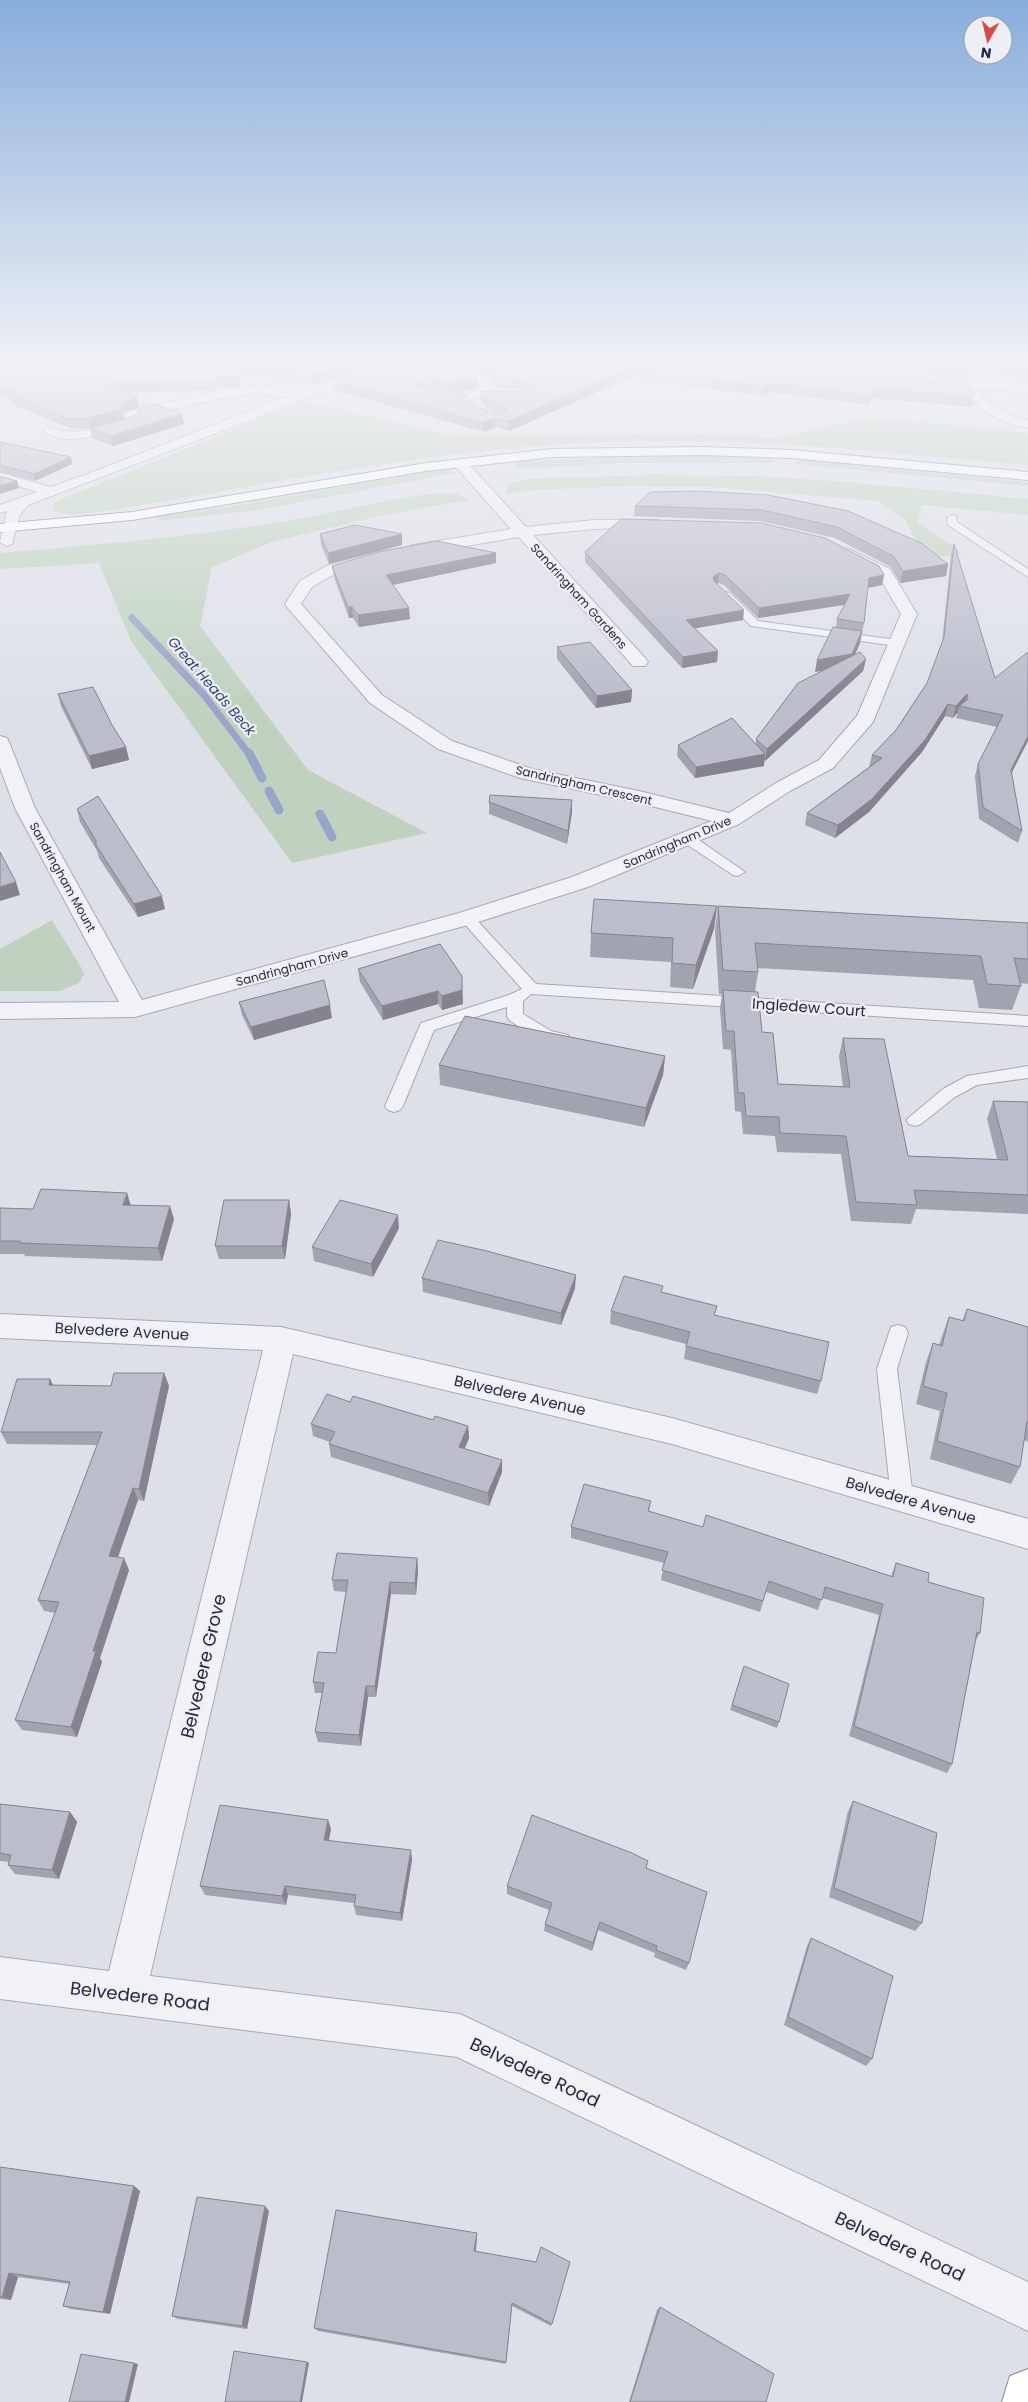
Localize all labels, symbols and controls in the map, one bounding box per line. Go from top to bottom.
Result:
north arrow [963,15,1013,65]
text: N [980,42,993,64]
street label: Sandringham Gardens [527,539,631,653]
water label: Great Heads Beck [163,632,261,740]
street label: Sandringham Crescent [514,761,654,809]
street label: Sandringham Drive [620,812,734,872]
street label: Sandringham Mount [26,819,100,935]
street label: Sandringham Drive [234,944,350,990]
street label: Ingledew Court [751,993,867,1021]
street label: Belvedere Avenue [54,1317,190,1345]
street label: Belvedere Avenue [452,1370,588,1420]
street label: Belvedere Avenue [843,1471,979,1529]
street label: Belvedere Grove [174,1591,232,1741]
street label: Belvedere Road [69,1975,211,2017]
street label: Belvedere Road [466,2031,604,2113]
street label: Belvedere Road [831,2205,969,2287]

